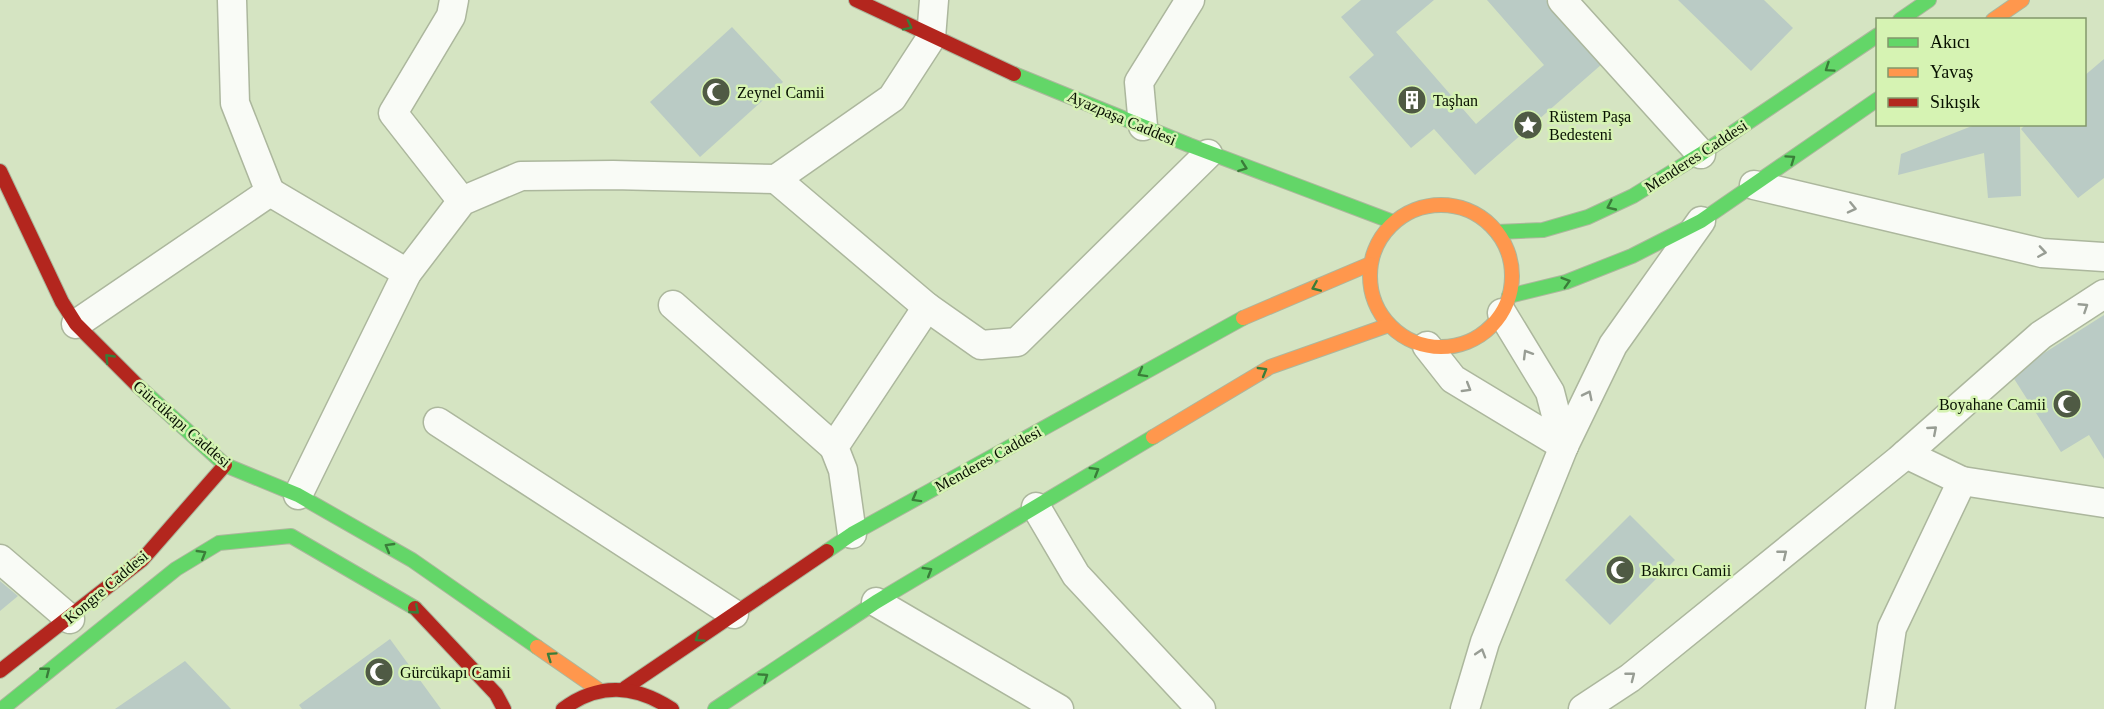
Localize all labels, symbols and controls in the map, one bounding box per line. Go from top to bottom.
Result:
legend [1876,18,2086,126]
one-way arrow [902,19,913,30]
text: Akıcı [1930,32,1970,52]
one-way arrow [1825,61,1836,72]
text: Yavaş [1930,62,1973,82]
mosque icon: Zeynel Camii [700,76,732,108]
place label: Zeynel Camii [737,84,825,102]
building icon: Taşhan [1396,84,1428,116]
street label: Ayazpaşa Caddesi [1065,87,1179,150]
place label: Taşhan [1433,92,1478,110]
text: Sıkışık [1930,92,1980,112]
place label: Rüstem Paşa Bedesteni [1549,108,1631,143]
place icon: Rüstem Paşa Bedesteni [1512,109,1544,141]
street label: Menderes Caddesi [1642,116,1751,195]
one-way arrow [1785,155,1796,166]
one-way arrow [1237,159,1248,172]
one-way arrow [1607,198,1618,210]
one-way arrow [1846,201,1856,214]
one-way arrow [2036,245,2046,258]
one-way arrow [1560,276,1571,289]
one-way arrow [1312,280,1323,292]
one-way arrow [2077,303,2088,314]
one-way arrow [1523,350,1535,360]
one-way arrow [105,355,116,365]
one-way arrow [1138,366,1148,377]
one-way arrow [1257,367,1267,379]
street label: Gürcükapı Caddesi [129,377,234,472]
one-way arrow [1461,380,1471,392]
mosque icon: Boyahane Camii [2051,388,2083,420]
one-way arrow [1581,391,1593,402]
place label: Boyahane Camii [1939,396,2047,414]
street label: Menderes Caddesi [932,423,1044,495]
one-way arrow [1926,426,1937,437]
one-way arrow [1089,467,1099,478]
one-way arrow [912,491,922,502]
one-way arrow [385,543,396,555]
street label: Kongre Caddesi [61,547,152,628]
one-way arrow [196,549,206,561]
one-way arrow [1776,550,1787,561]
mosque icon: Bakırcı Camii [1604,554,1636,586]
place label: Bakırcı Camii [1641,562,1732,579]
one-way arrow [922,567,932,578]
one-way arrow [408,603,419,614]
one-way arrow [695,630,706,641]
one-way arrow [1474,648,1486,659]
one-way arrow [547,652,558,663]
mosque icon: Gürcükapı Camii [363,656,395,688]
place label: Gürcükapı Camii [400,664,511,682]
one-way arrow [40,667,51,678]
one-way arrow [758,672,768,684]
one-way arrow [1624,673,1635,684]

